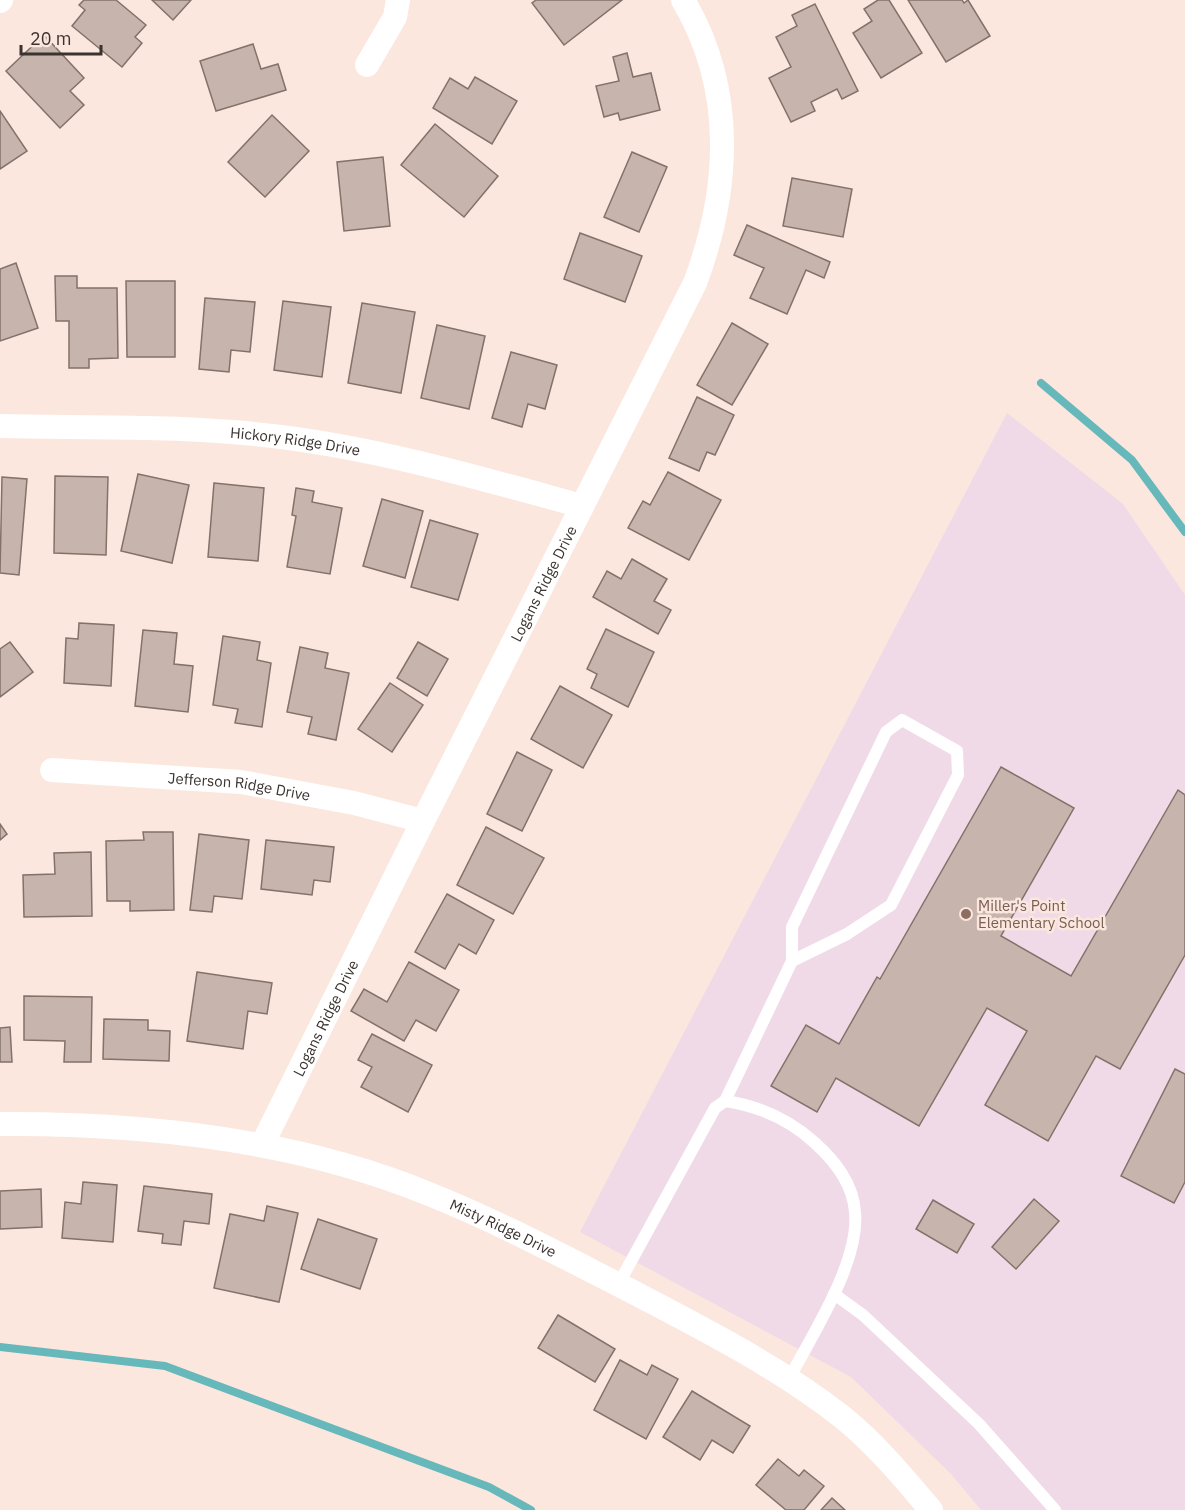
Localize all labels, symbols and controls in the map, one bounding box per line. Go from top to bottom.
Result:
scale bar [21,18,100,56]
text: 20 m [30,27,72,50]
street label: Hickory Ridge Drive [229,422,362,459]
street label: Logans Ridge Drive [506,522,580,645]
street label: Jefferson Ridge Drive [167,768,312,804]
place label: Miller's Point Elementary School [978,896,1105,932]
marker: Miller's Point Elementary School [959,907,973,921]
street label: Logans Ridge Drive [288,956,362,1079]
street label: Misty Ridge Drive [447,1194,560,1261]

